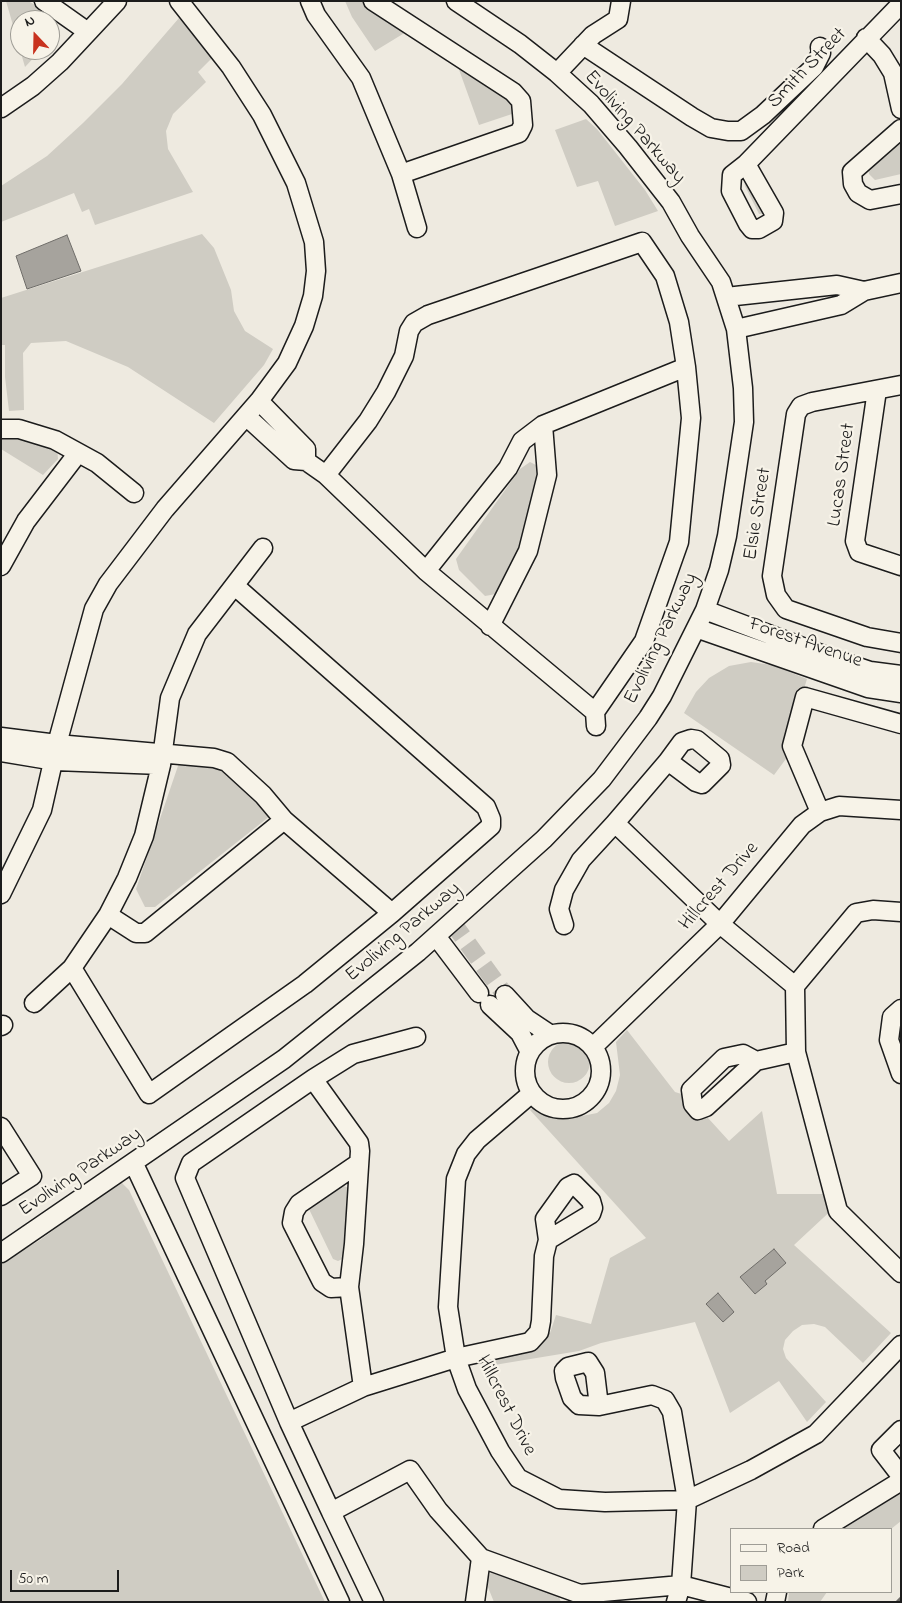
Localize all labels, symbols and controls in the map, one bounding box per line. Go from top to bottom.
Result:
north arrow [10,10,60,60]
text: N [22,10,38,33]
street label: Smith Street [763,23,853,115]
street label: Evoliving Parkway [578,66,690,190]
street label: Lucas Street [824,422,862,528]
street label: Elsie Street [740,466,778,562]
street label: Evoliving Parkway [620,569,704,709]
street label: Forest Avenue [745,613,865,675]
street label: Hillcrest Drive [675,838,765,936]
street label: Evoliving Parkway [342,878,466,988]
street label: Evoliving Parkway [15,1123,147,1223]
street label: Hillcrest Drive [469,1352,541,1460]
legend [730,1528,892,1593]
text: Road [777,1537,810,1559]
scale bar [12,1560,121,1592]
text: Park [777,1562,804,1584]
text: 50 m [18,1568,48,1590]

